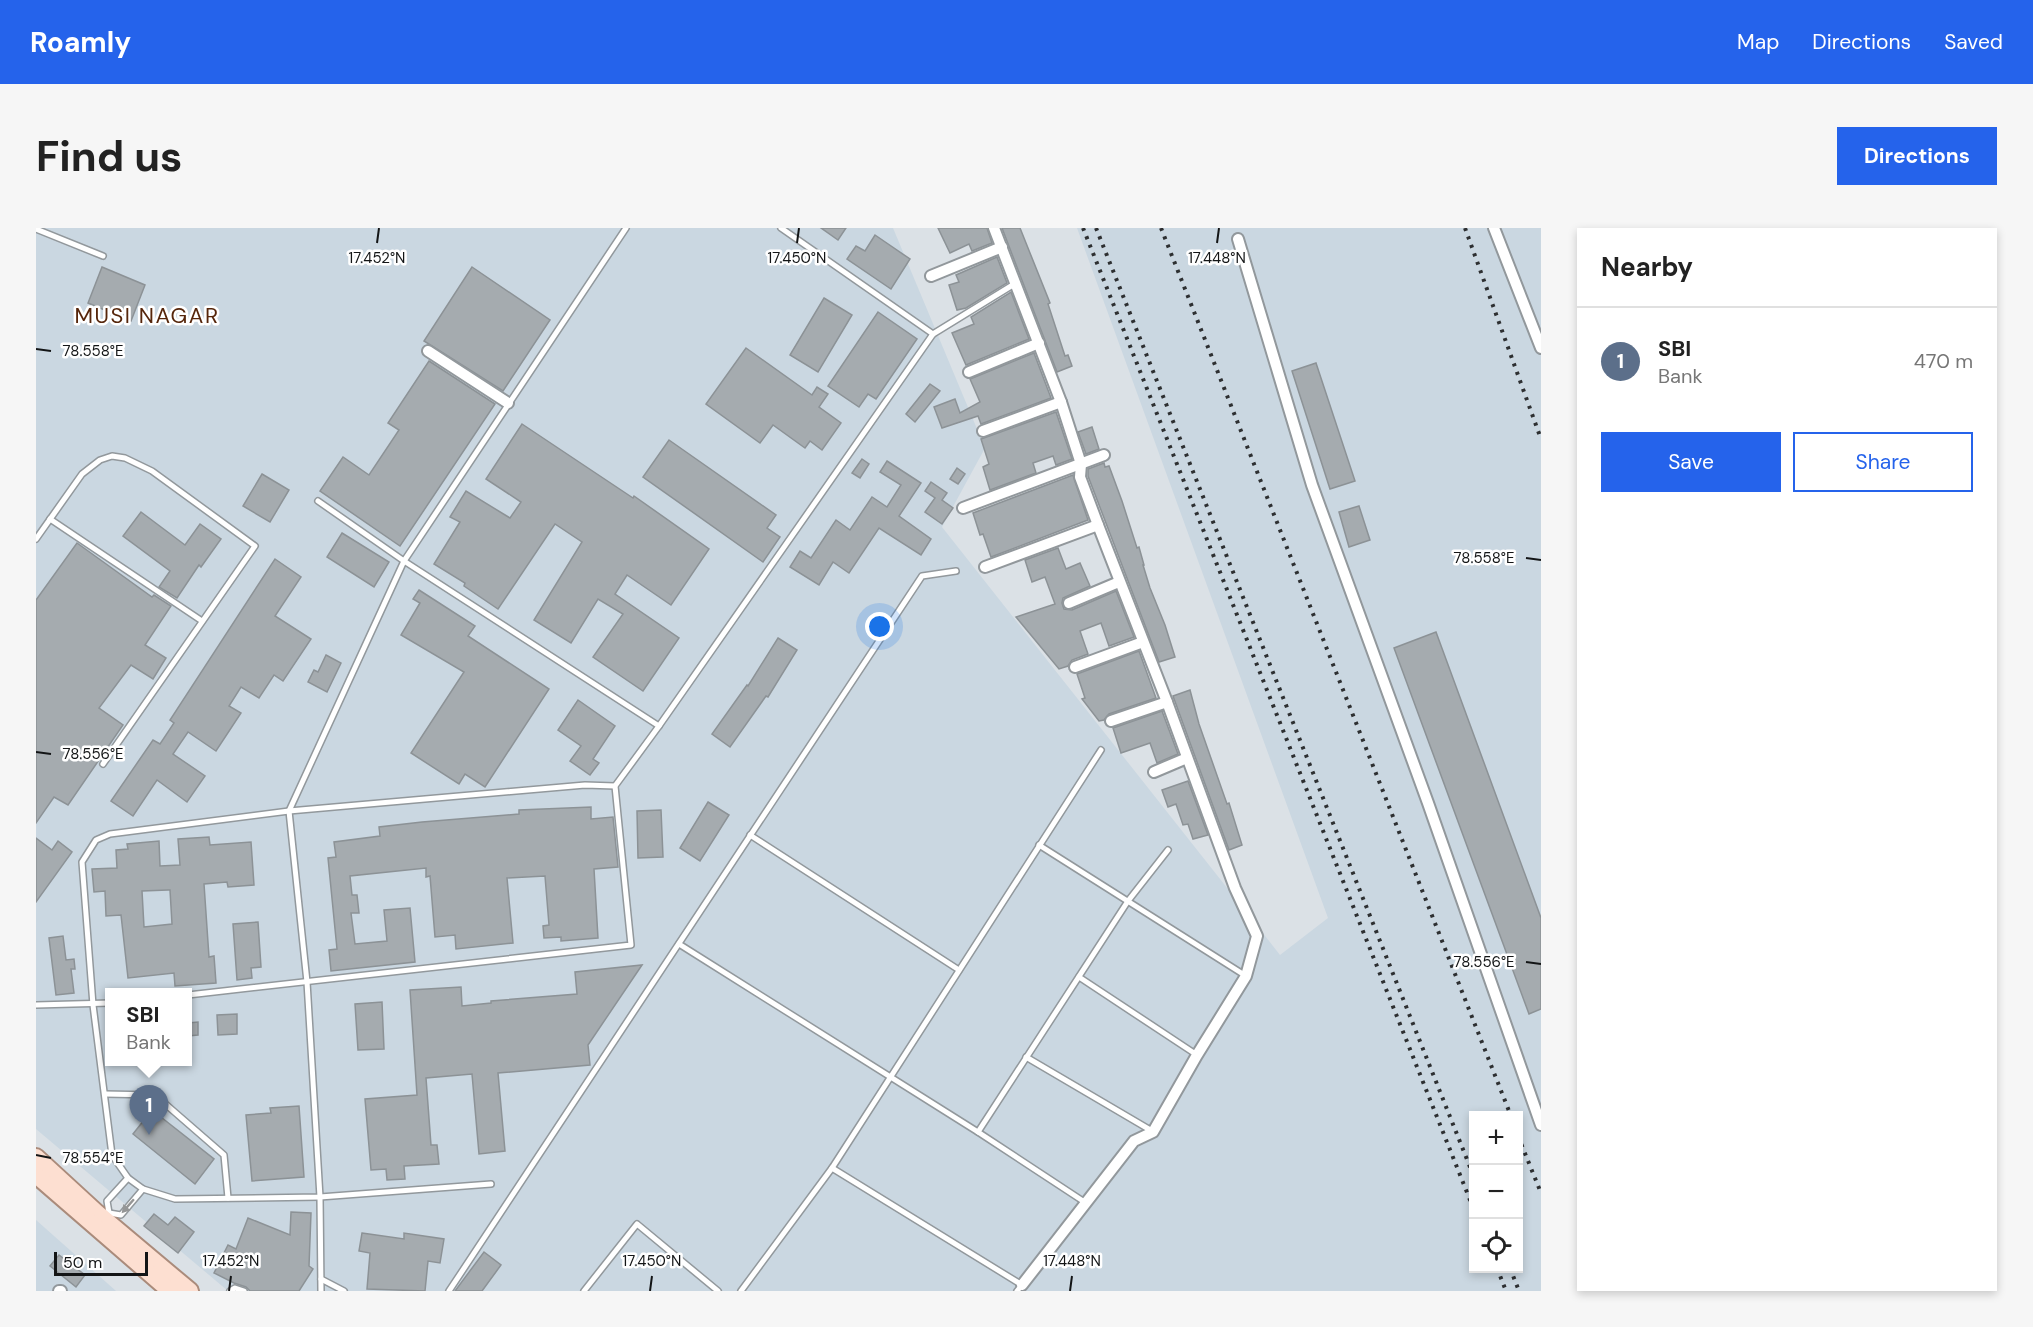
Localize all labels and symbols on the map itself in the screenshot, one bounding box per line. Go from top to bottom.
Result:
text: 17.452°N [349,248,405,268]
text: 17.450°N [768,248,826,268]
text: 17.448°N [1188,248,1246,268]
district label: MUSI NAGAR [75,301,219,330]
text: 78.558°E [63,341,123,361]
text: 78.558°E [1454,548,1514,568]
your location [865,612,894,641]
text: 78.556°E [62,744,124,764]
text: 78.556°E [1453,952,1515,972]
pin: 1 [130,1086,168,1135]
text: 78.554°E [63,1148,123,1168]
one-way arrow [122,1198,135,1213]
scale bar [54,1249,148,1276]
text: 17.452°N [203,1251,259,1271]
text: 17.450°N [623,1251,681,1271]
text: 17.448°N [1043,1251,1101,1271]

